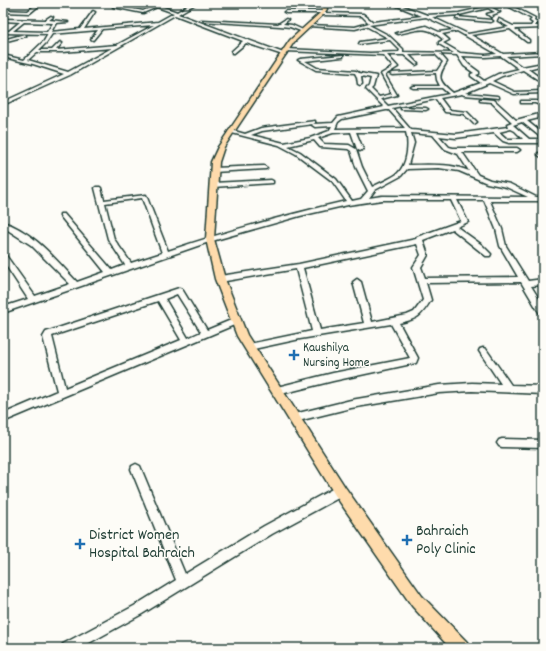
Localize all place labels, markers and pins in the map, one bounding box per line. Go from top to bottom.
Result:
place label: Kaushilya Nursing Home [303,339,370,373]
marker: Kaushilya Nursing Home [288,349,300,361]
place label: Bahraich Poly Clinic [416,520,476,561]
place label: District Women Hospital Bahraich [89,524,195,565]
marker: Bahraich Poly Clinic [401,534,413,546]
marker: District Women Hospital Bahraich [74,538,86,550]

